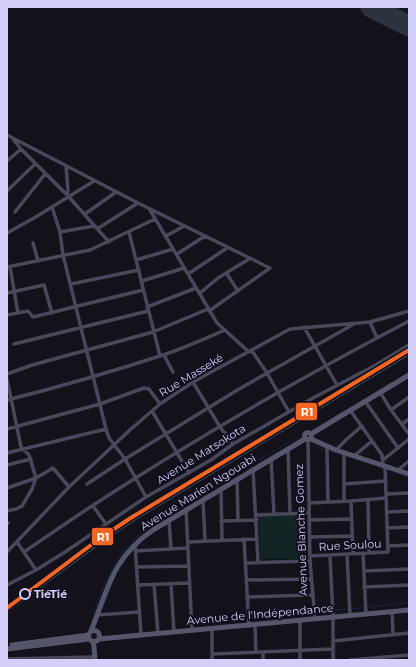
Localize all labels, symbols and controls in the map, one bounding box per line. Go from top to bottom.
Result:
street label: Rue Masseké [156,350,226,400]
line badge: R1 [295,402,318,421]
text: R1 [301,405,313,419]
street label: Avenue Matsokota [154,421,248,487]
street label: Avenue Marien Ngouabi [138,451,258,533]
street label: Avenue Blanche Gomez [292,463,310,596]
line badge: R1 [91,527,114,546]
text: R1 [97,530,109,544]
street label: Rue Soulou [318,536,382,554]
place label: TiéTié [34,587,67,601]
marker: TiéTié [19,588,31,600]
street label: Avenue de l'Indépendance [186,601,334,627]

